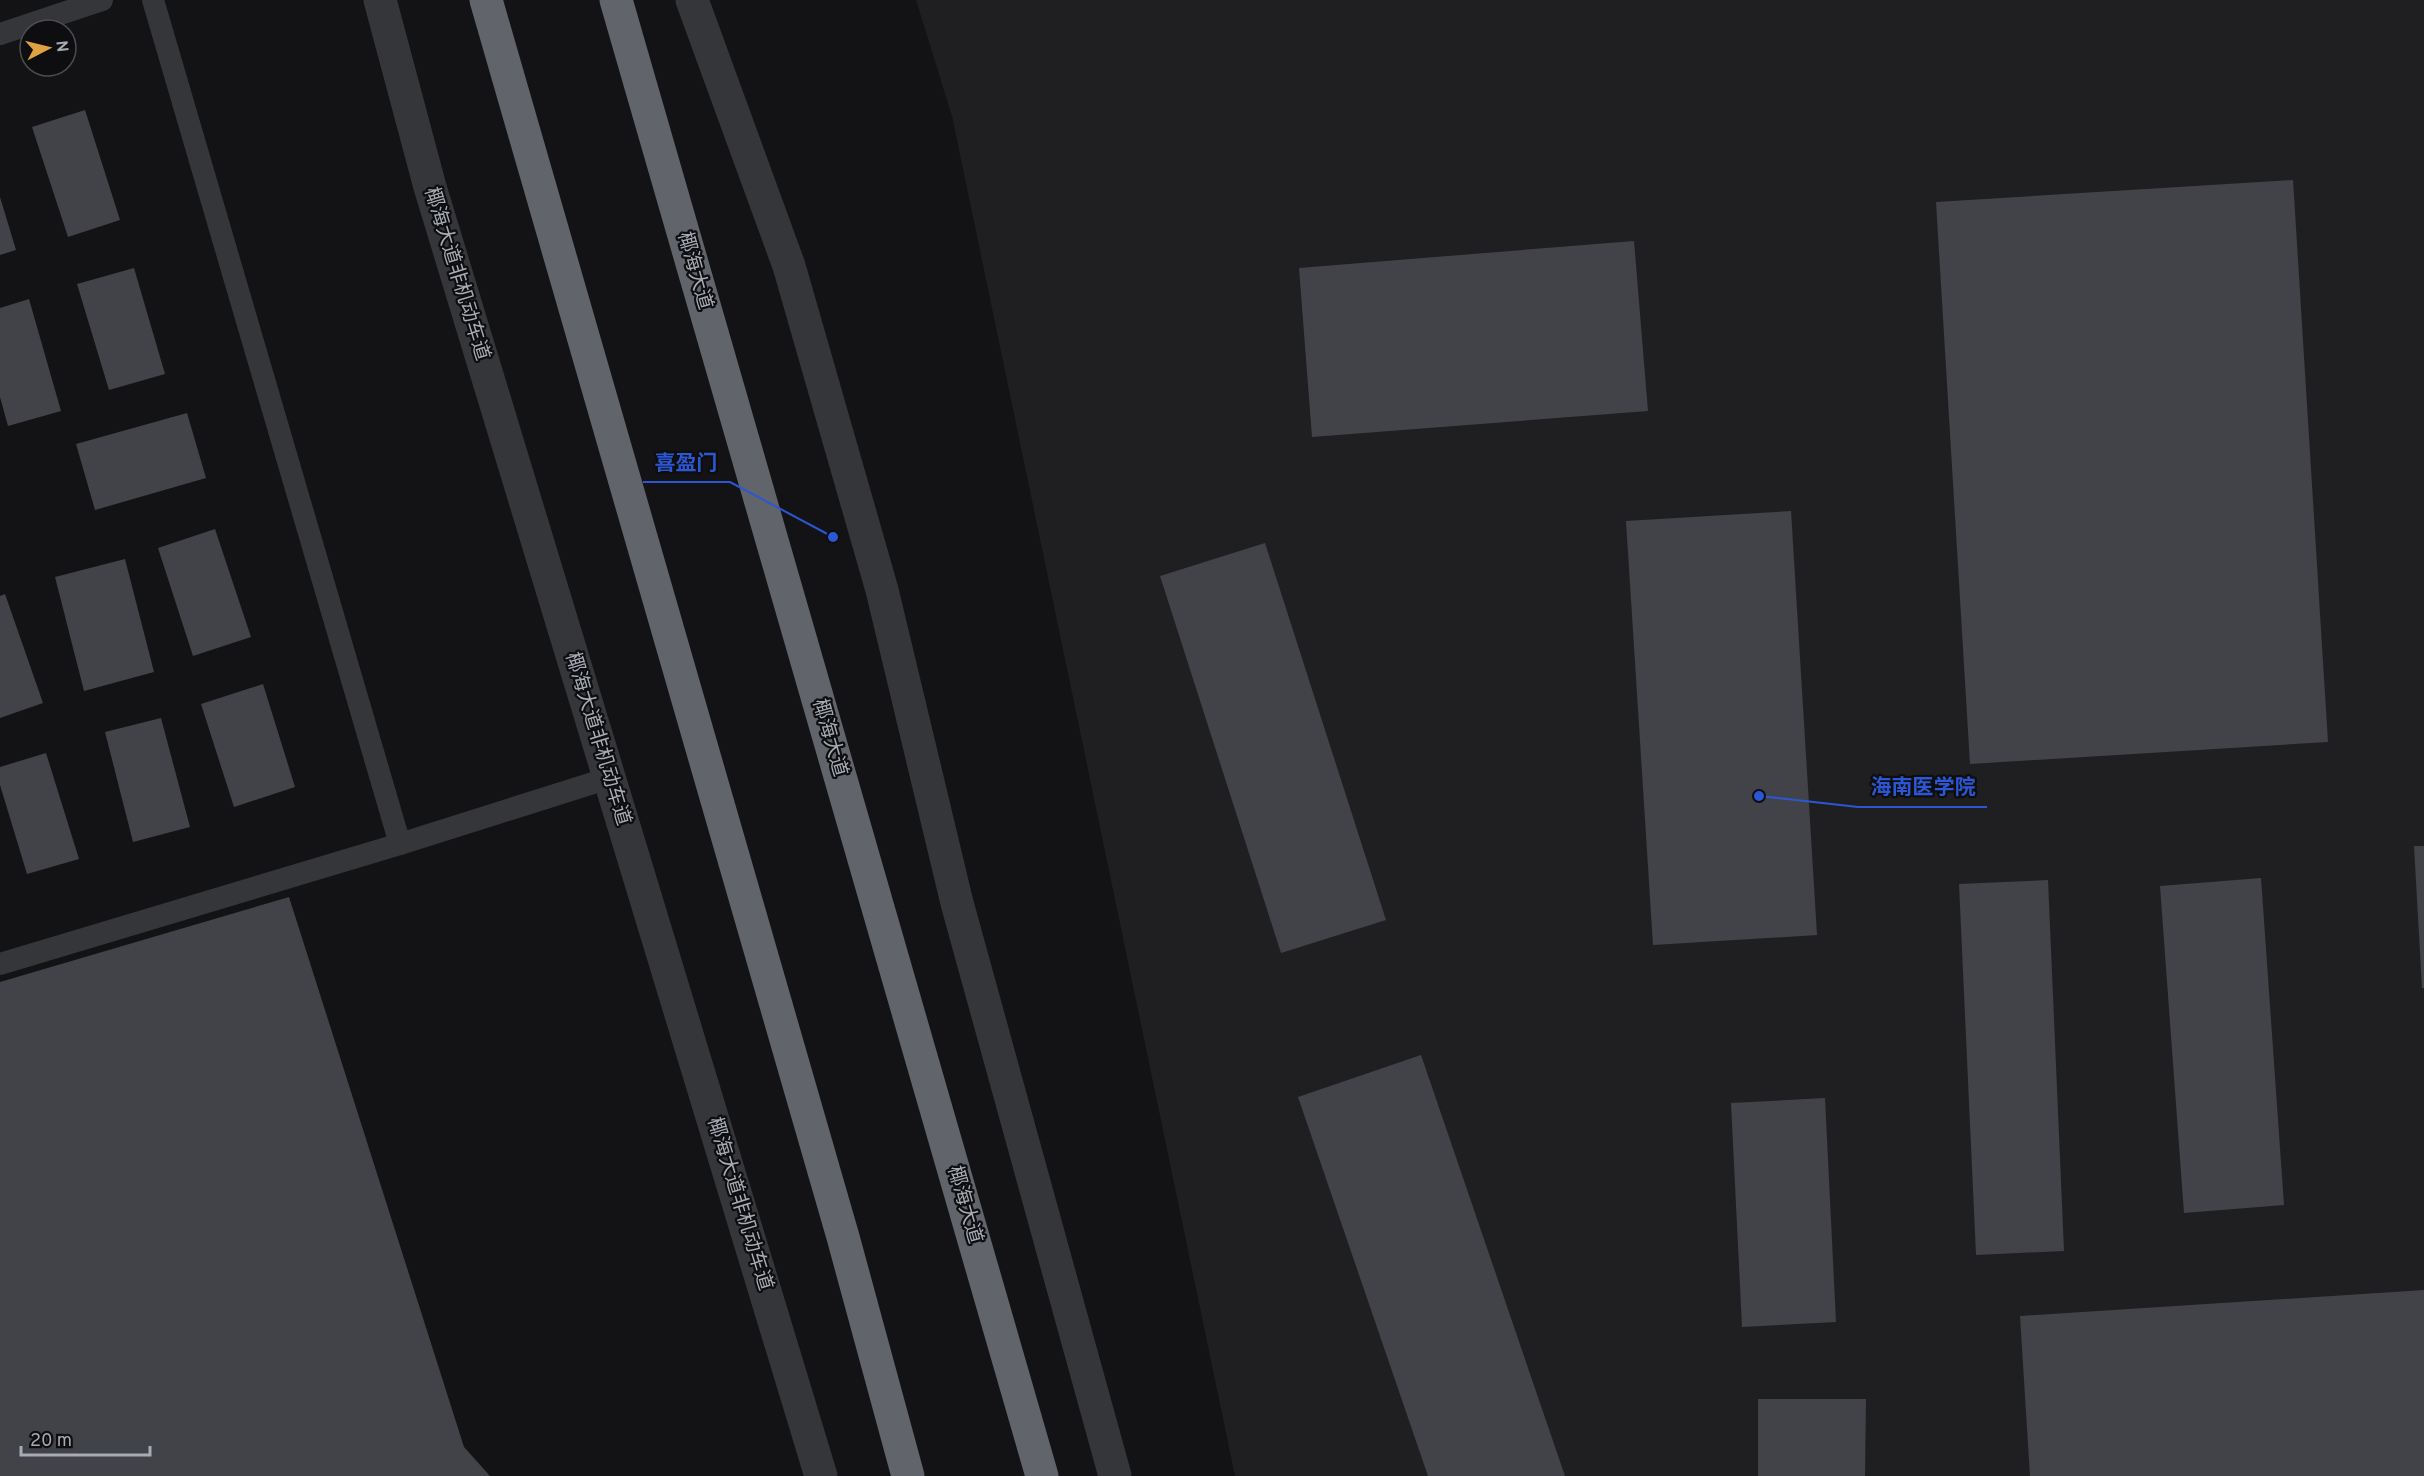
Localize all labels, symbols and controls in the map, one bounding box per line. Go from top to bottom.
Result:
north arrow [18,18,78,78]
text: N [50,39,72,53]
street label: 椰海大道非机动车道 [417,184,495,364]
street label: 椰海大道 [670,229,718,313]
callout: 喜盈门 [643,443,730,482]
text: 喜盈门 [655,451,718,478]
street label: 椰海大道非机动车道 [558,649,636,829]
street label: 椰海大道 [805,696,853,780]
callout: 海南医学院 [1858,768,1987,807]
text: 海南医学院 [1871,775,1976,802]
street label: 椰海大道非机动车道 [700,1114,778,1294]
street label: 椰海大道 [940,1163,988,1247]
scale bar [21,1419,150,1457]
text: 20 m [30,1430,72,1453]

